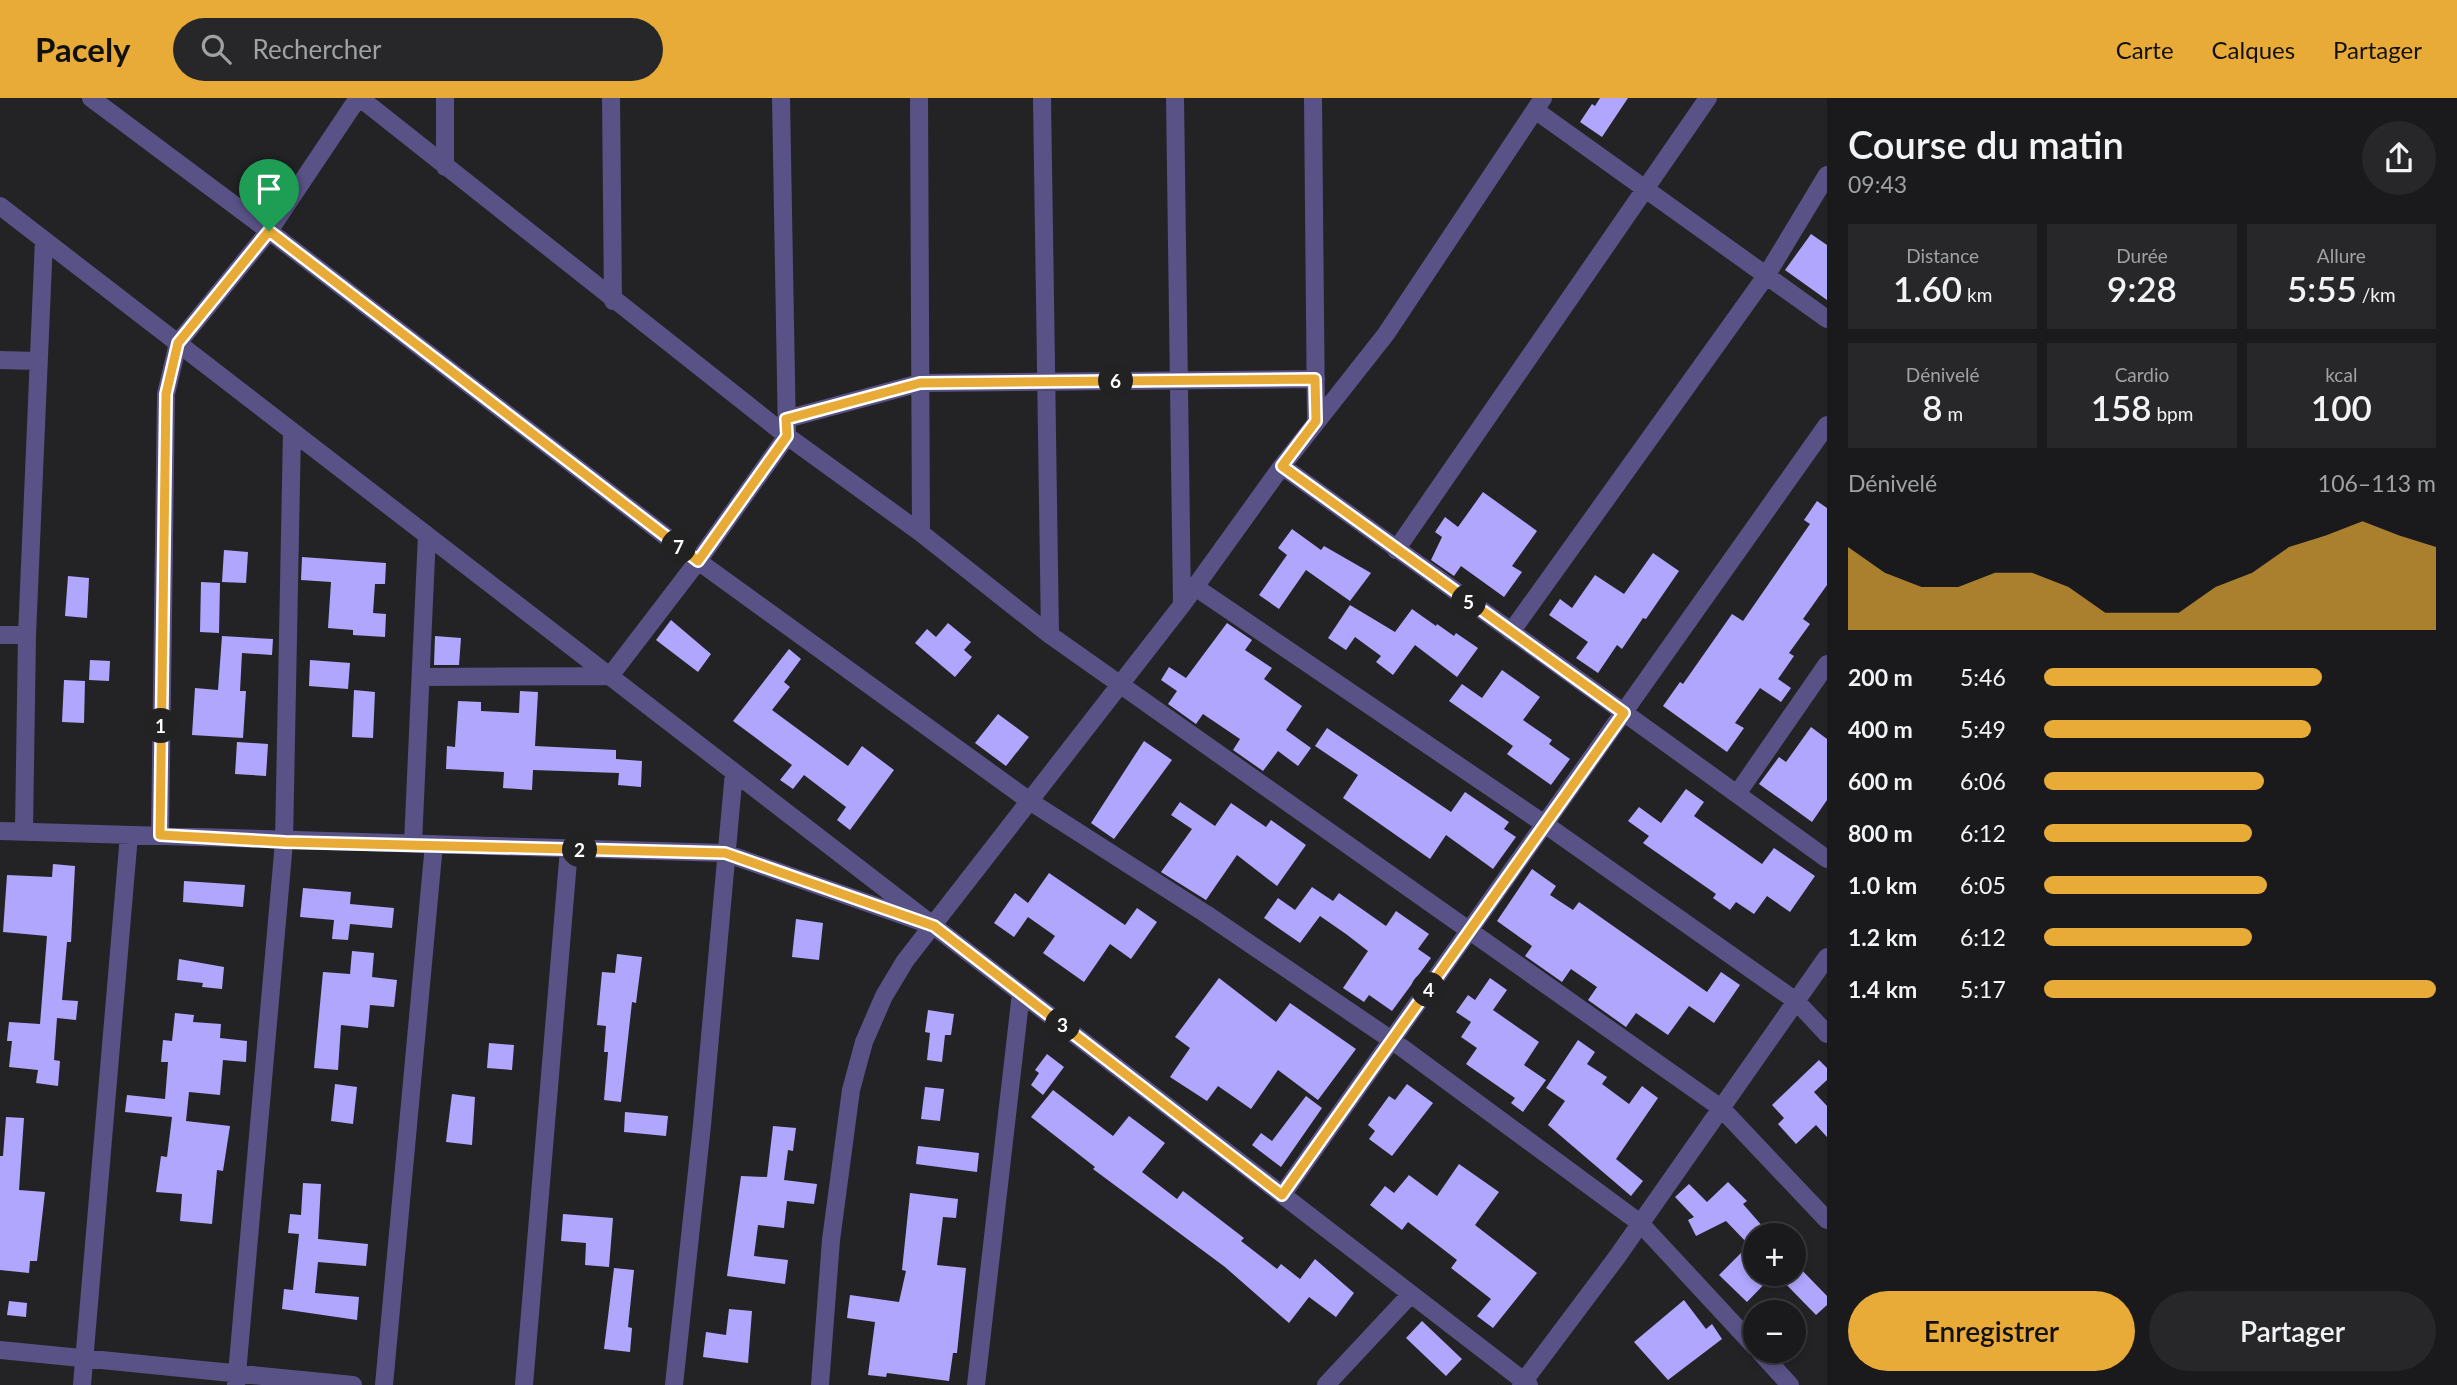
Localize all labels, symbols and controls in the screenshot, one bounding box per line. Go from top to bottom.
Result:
search box [173,18,663,81]
text: Pacely [35,29,131,69]
icon: search [197,30,235,68]
text: Rechercher [253,33,381,65]
text: Carte [2116,35,2174,64]
text: Calques [2212,35,2295,64]
text: Partager [2333,35,2422,64]
text: Course du matin [1848,121,2124,167]
button: share [2362,121,2436,195]
pin [239,159,299,231]
icon: arrive [250,170,288,208]
text: 09:43 [1848,170,1907,198]
text: Distance [1906,244,1979,267]
text: Durée [2116,244,2168,267]
text: Allure [2317,244,2366,267]
text: 1.60 [1893,267,1962,309]
text: 9:28 [2107,267,2177,309]
text: 5:55 [2287,267,2357,309]
text: km [1962,283,1992,306]
text: /km [2357,283,2396,306]
text: Dénivelé [1906,363,1979,386]
text: Cardio [2115,363,2169,386]
text: kcal [2325,363,2357,386]
pin: 6 [1098,364,1134,398]
text: 6 [1110,369,1121,392]
text: 8 [1922,386,1943,428]
text: 158 [2091,386,2152,428]
text: 100 [2311,386,2372,428]
text: m [1943,402,1963,425]
text: bpm [2152,402,2193,425]
text: Dénivelé [1848,469,1937,497]
text: 106–113 m [2318,469,2436,497]
pin: 7 [662,530,696,564]
text: 7 [673,535,684,558]
pin: 5 [1452,584,1486,620]
text: 5 [1463,590,1474,613]
text: 200 m [1848,663,1913,691]
text: 5:46 [1960,663,2006,691]
pin: 1 [144,708,178,744]
text: 1 [155,714,166,737]
text: 400 m [1848,715,1913,743]
text: 5:49 [1960,715,2006,743]
text: 600 m [1848,767,1913,795]
text: 6:06 [1960,767,2006,795]
text: 800 m [1848,819,1913,847]
text: 6:12 [1960,819,2006,847]
pin: 2 [562,832,598,868]
text: 2 [574,838,585,861]
text: 1.0 km [1848,871,1917,899]
text: 6:05 [1960,871,2006,899]
text: 1.2 km [1848,923,1917,951]
text: 6:12 [1960,923,2006,951]
pin: 4 [1412,972,1446,1008]
text: 1.4 km [1848,975,1917,1003]
text: 5:17 [1960,975,2006,1003]
text: 4 [1423,978,1434,1001]
pin: 3 [1046,1007,1080,1042]
text: 3 [1057,1013,1068,1036]
map controls [1743,1223,1806,1363]
button: + [1743,1223,1806,1286]
button: Enregistrer [1848,1291,2135,1371]
button: Partager [2149,1291,2436,1371]
button: − [1743,1300,1806,1363]

